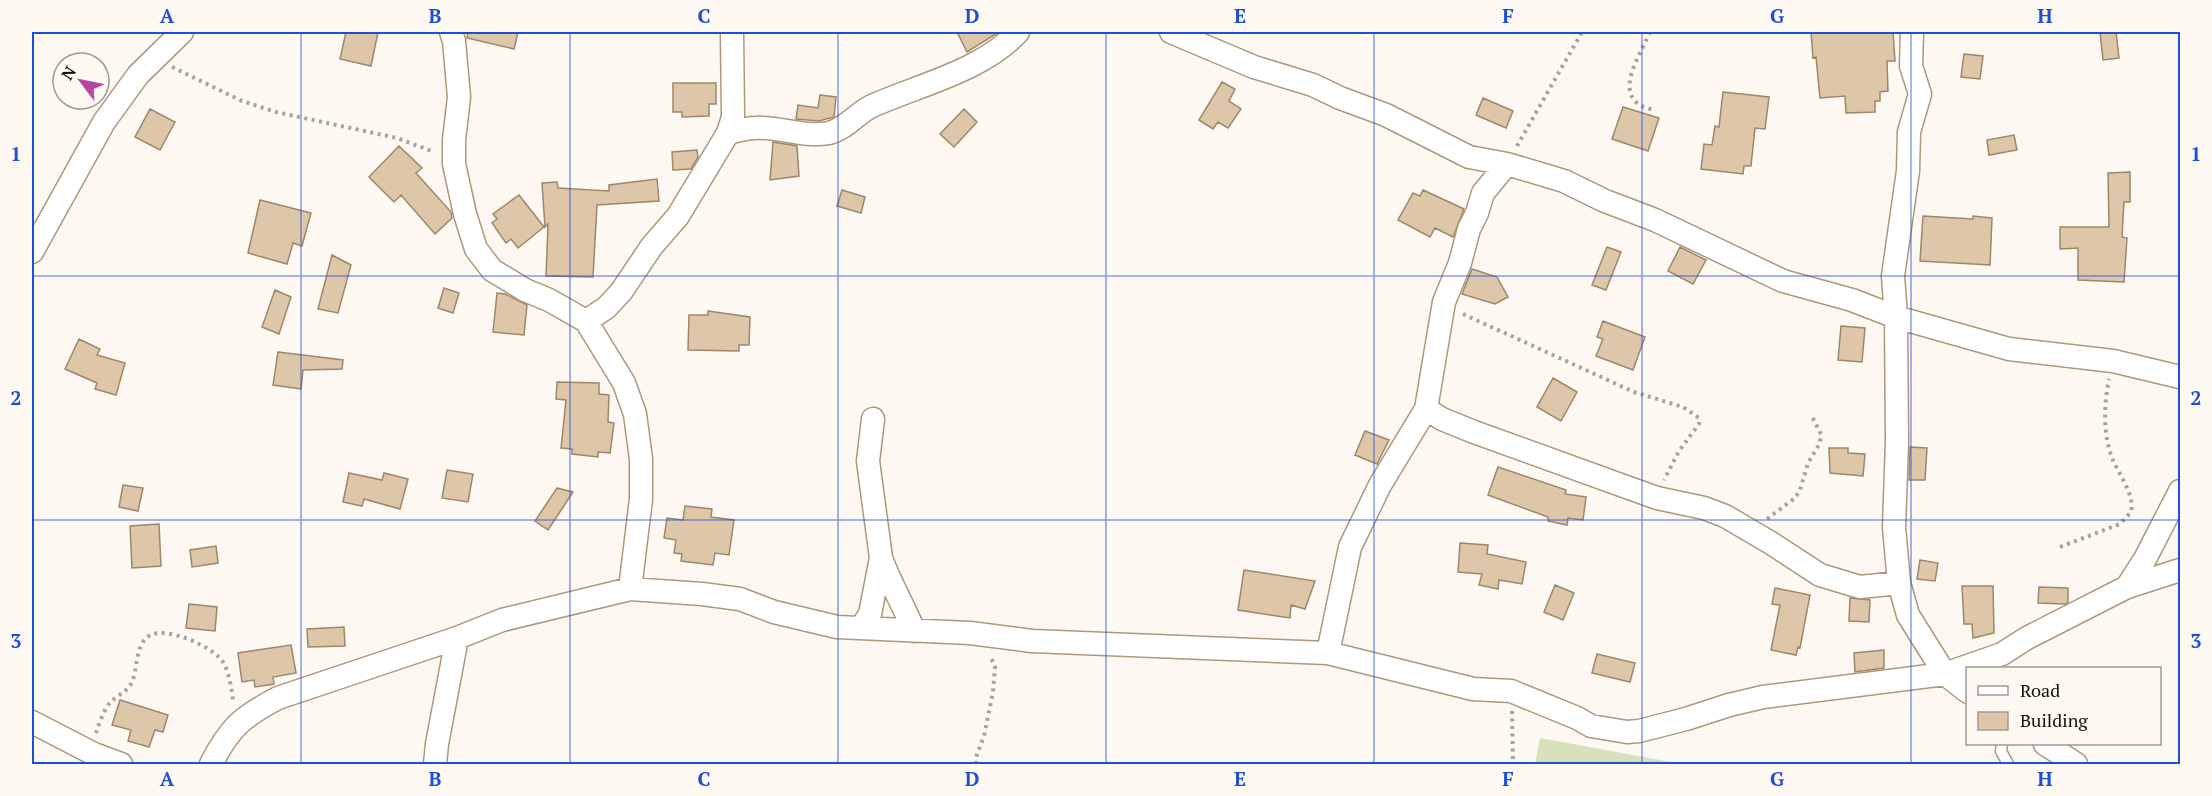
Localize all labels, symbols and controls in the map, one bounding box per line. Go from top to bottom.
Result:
text: A [160,2,175,29]
text: B [429,2,442,29]
text: C [697,2,711,29]
text: D [965,2,979,29]
text: E [1234,2,1246,29]
text: F [1502,2,1514,29]
text: G [1770,2,1784,29]
text: H [2037,2,2053,29]
north arrow [51,51,111,111]
text: N [56,62,81,84]
text: 1 [10,140,22,167]
text: 1 [2190,140,2202,167]
text: 2 [10,384,22,411]
text: 2 [2190,384,2202,411]
text: 3 [10,627,22,654]
text: 3 [2190,627,2202,654]
legend [1966,667,2161,745]
text: Road [2020,678,2060,702]
text: Building [2020,708,2088,732]
text: A [160,765,175,792]
text: B [429,765,442,792]
text: C [697,765,711,792]
text: D [965,765,979,792]
text: E [1234,765,1246,792]
text: F [1502,765,1514,792]
text: G [1770,765,1784,792]
text: H [2037,765,2053,792]

